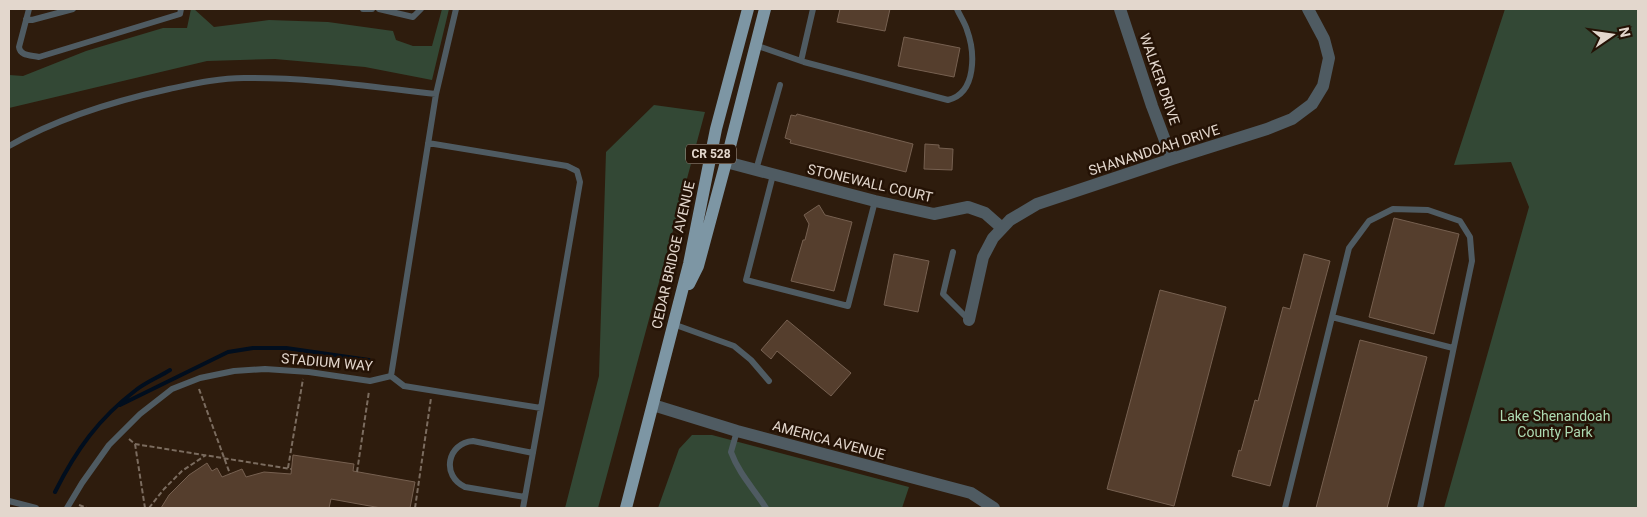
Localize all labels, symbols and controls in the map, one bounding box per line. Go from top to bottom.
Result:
north arrow [1587,10,1637,60]
text: N [1616,25,1634,39]
street label: WALKER DRIVE [1137,31,1183,127]
street label: SHANANDOAH DRIVE [1087,121,1221,179]
road number: CR 528 [686,144,736,164]
street label: STONEWALL COURT [806,161,935,205]
street label: CEDAR BRIDGE AVENUE [648,180,698,330]
street label: STADIUM WAY [280,350,374,374]
park label: Lake Shenandoah County Park [1500,408,1610,440]
street label: AMERICA AVENUE [771,417,887,463]

